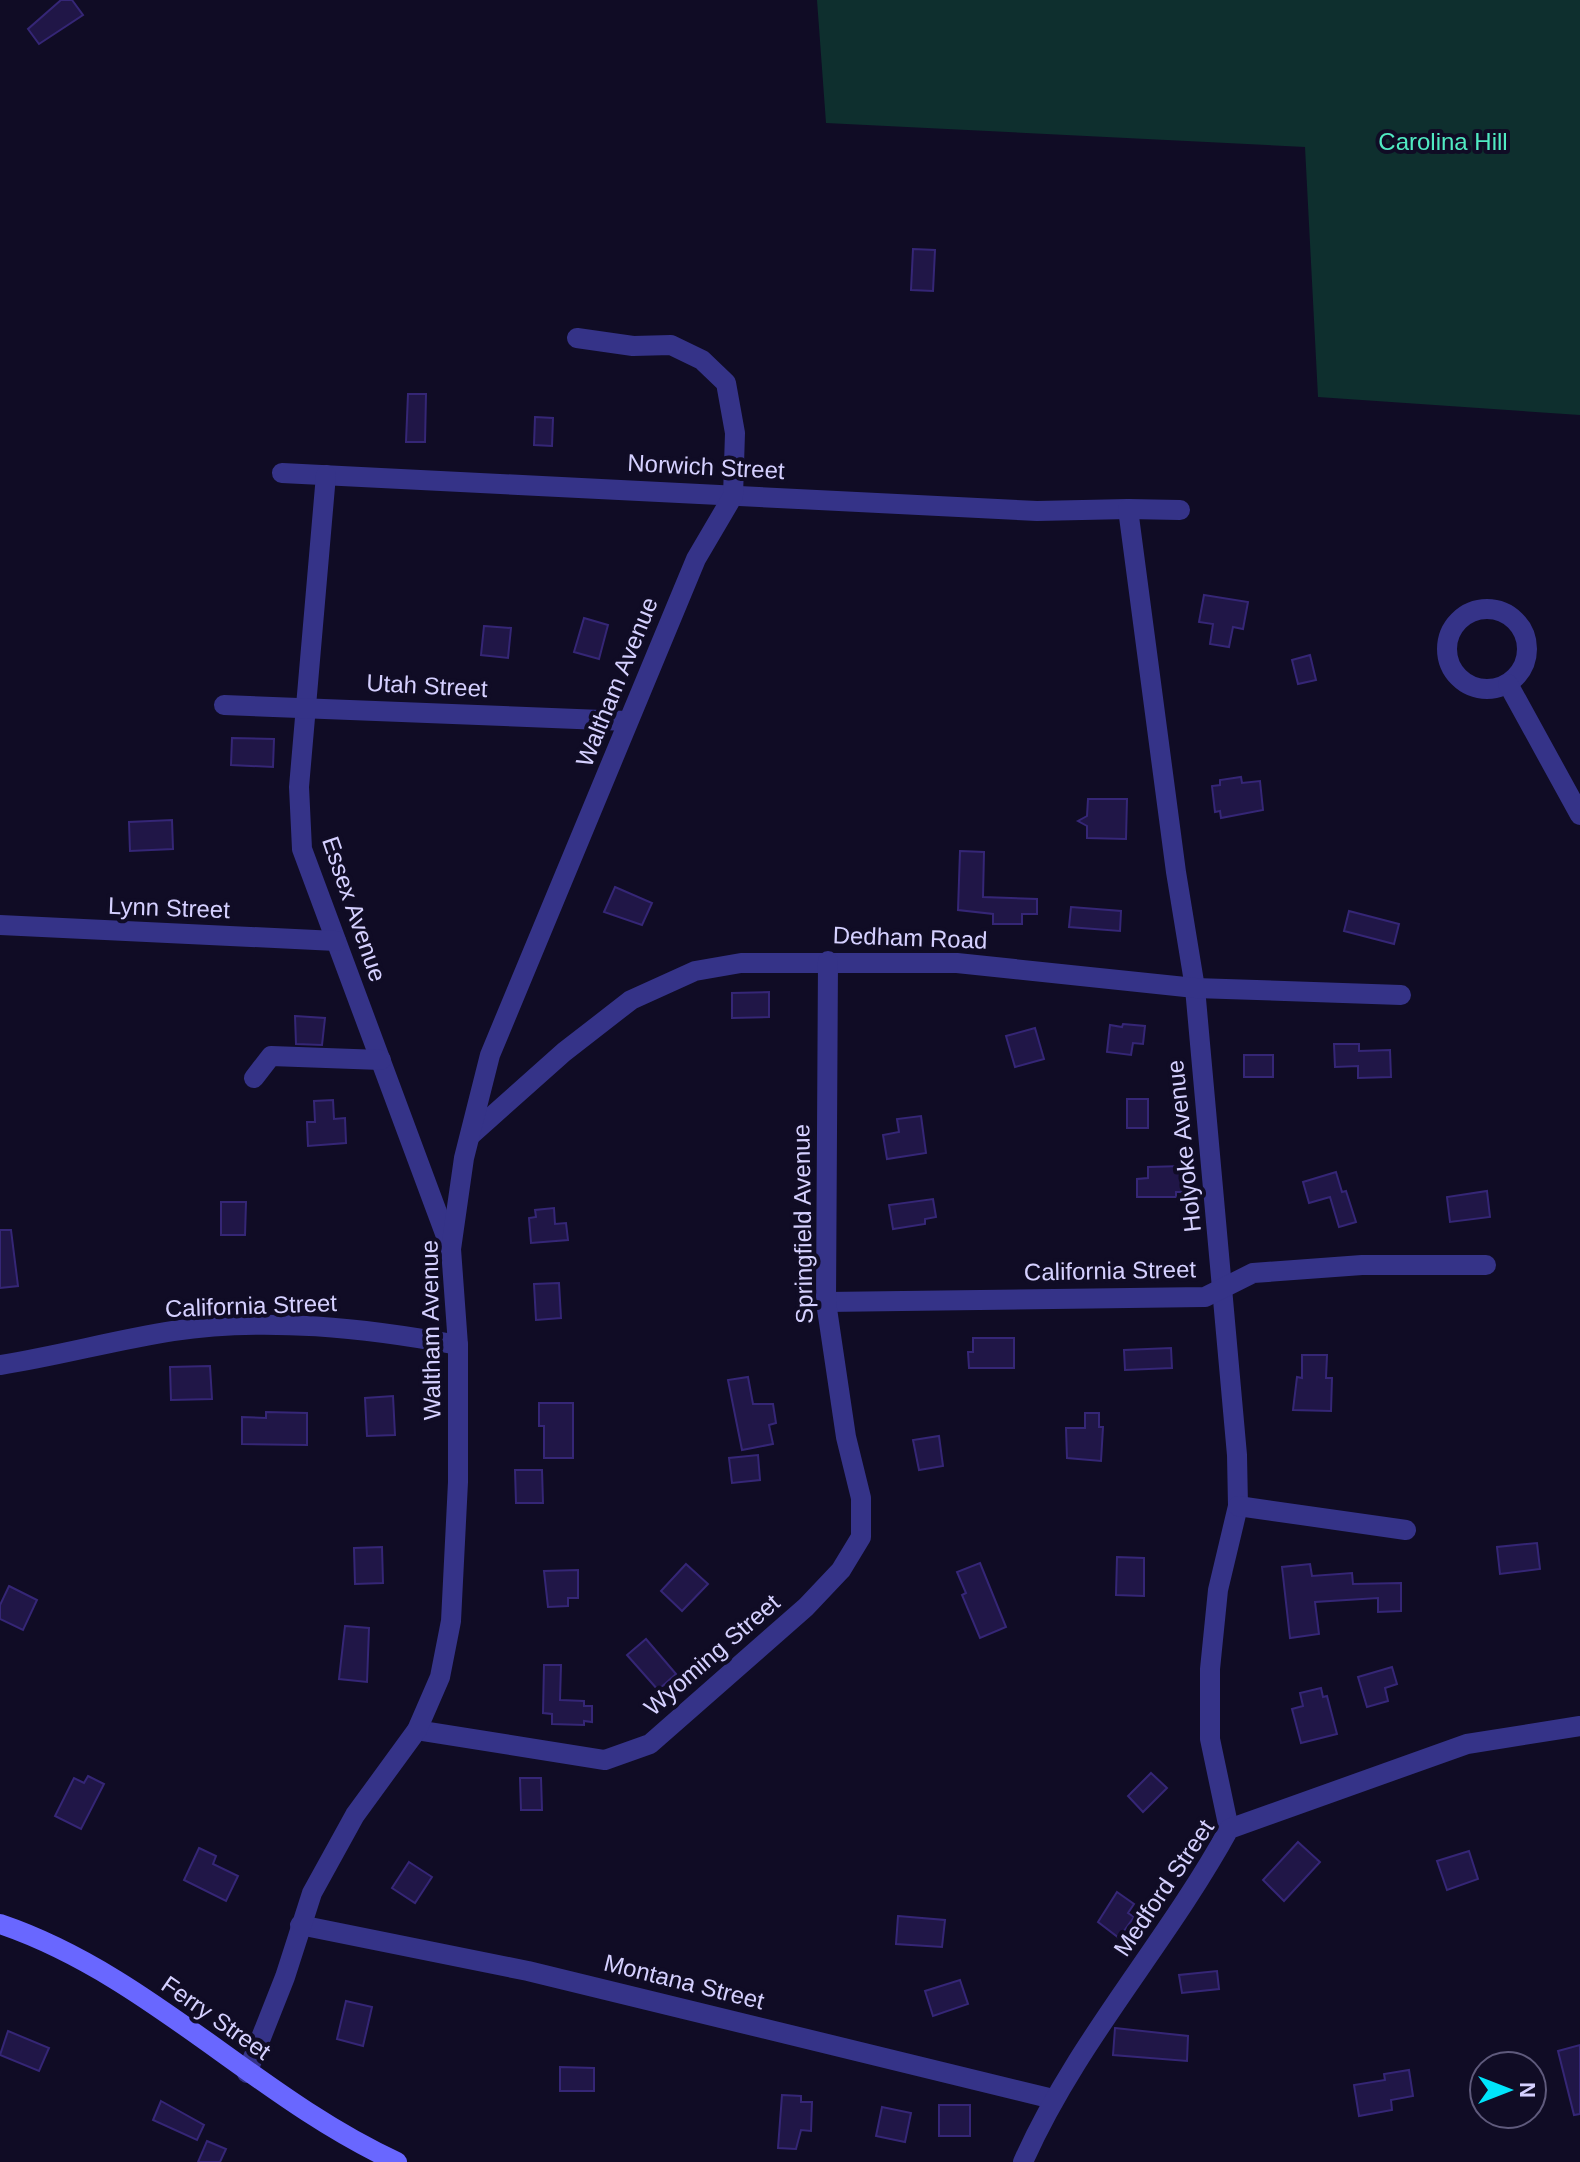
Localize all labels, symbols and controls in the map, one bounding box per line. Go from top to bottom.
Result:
park label: Carolina Hill [1378,128,1508,155]
street label: Norwich Street [627,449,786,484]
street label: Waltham Avenue [570,593,663,770]
street label: Utah Street [366,669,489,702]
street label: Essex Avenue [317,833,392,985]
street label: Lynn Street [108,892,231,923]
street label: Dedham Road [832,921,988,954]
street label: Holyoke Avenue [1161,1059,1206,1233]
street label: Springfield Avenue [787,1124,818,1324]
street label: Waltham Avenue [415,1240,446,1420]
street label: California Street [1024,1255,1197,1285]
street label: California Street [165,1289,338,1322]
street label: Wyoming Street [638,1588,785,1721]
street label: Medford Street [1108,1814,1219,1961]
street label: Montana Street [601,1949,767,2015]
street label: Ferry Street [157,1970,276,2065]
north arrow [1468,2050,1548,2130]
text: N [1515,2082,1540,2098]

